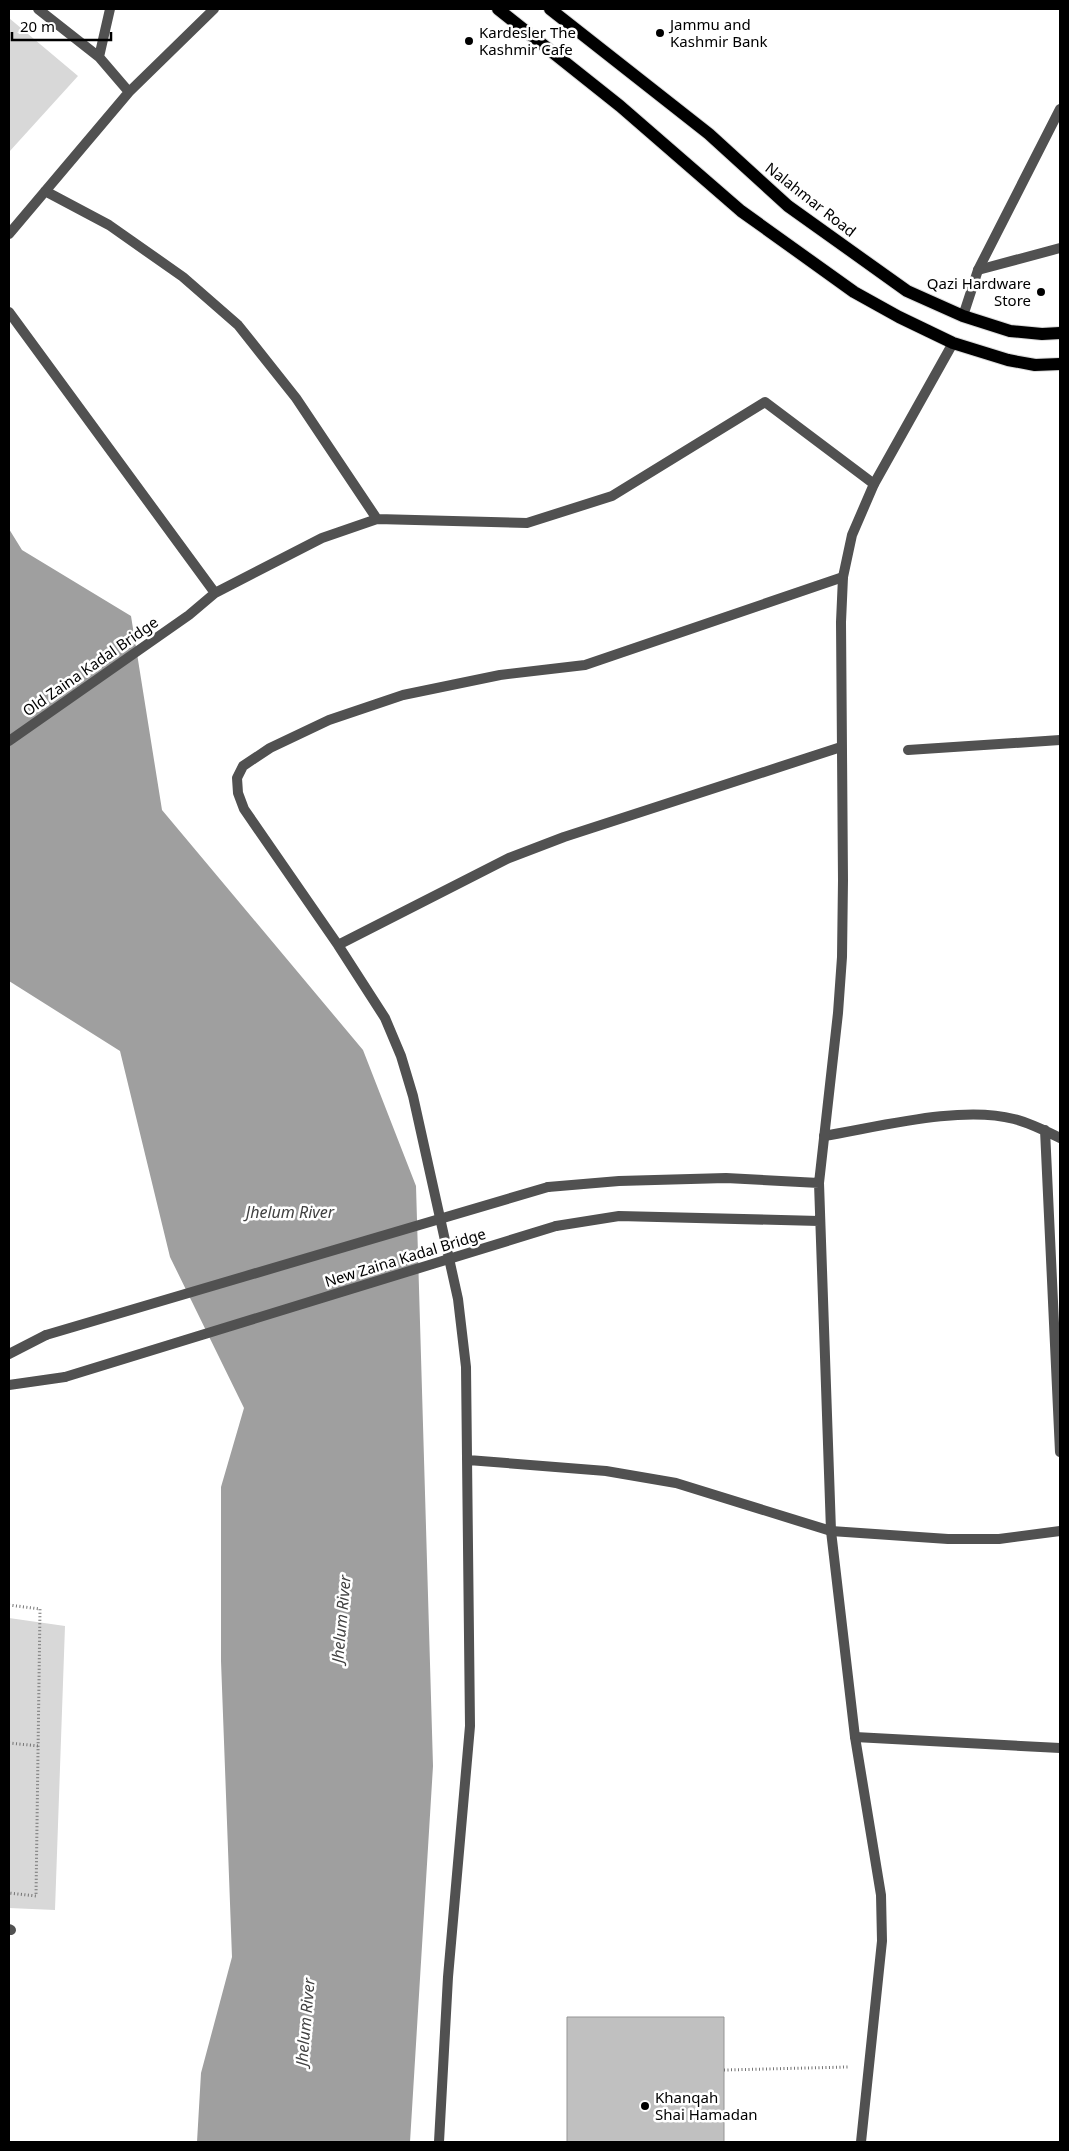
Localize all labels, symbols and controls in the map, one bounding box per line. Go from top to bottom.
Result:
scale bar [12,10,111,42]
place label: Jammu and Kashmir Bank [668,14,768,51]
text: 20 m [20,16,55,36]
place label: Kardesler The Kashmir Cafe [479,22,576,59]
marker: Jammu and Kashmir Bank [654,27,666,39]
marker: Kardesler The Kashmir Cafe [463,35,475,47]
street label: Nalahmar Road [762,157,860,241]
place label: Qazi Hardware Store [927,273,1031,310]
marker: Qazi Hardware Store [1035,286,1047,298]
street label: Old Zaina Kadal Bridge [18,612,162,720]
water label: Jhelum River [243,1201,335,1223]
street label: New Zaina Kadal Bridge [322,1223,488,1291]
water label: Jhelum River [326,1573,356,1667]
water label: Jhelum River [290,1976,320,2070]
place label: Khanqah Shai Hamadan [655,2087,758,2124]
marker: Khanqah Shai Hamadan [639,2100,651,2112]

